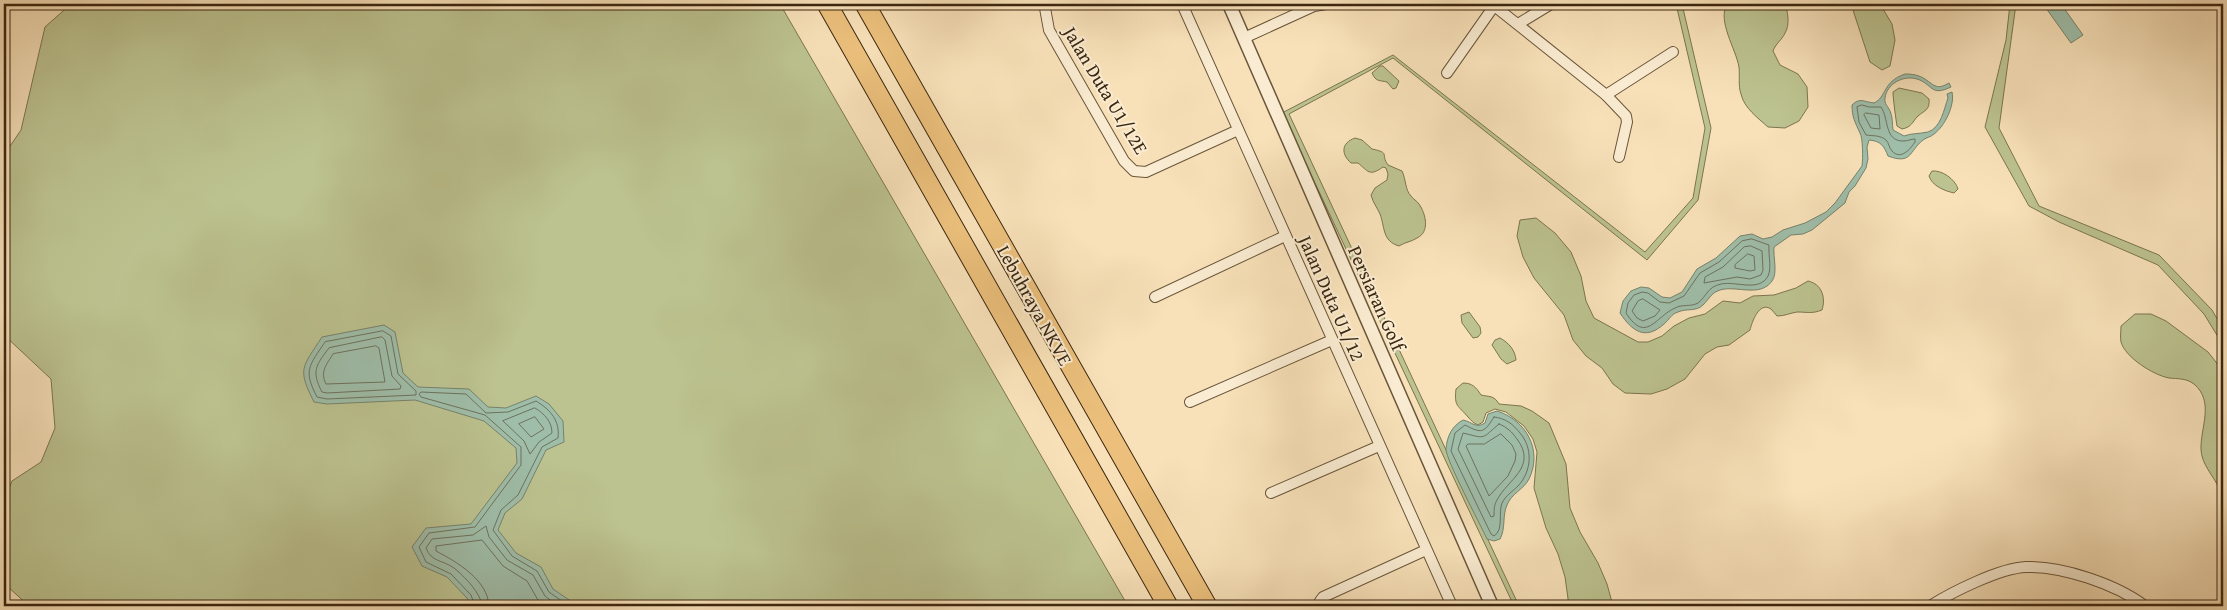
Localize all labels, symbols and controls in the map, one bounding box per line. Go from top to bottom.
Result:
street label: Jalan Duta U1/12E [1056,19,1155,159]
street label: Jalan Duta U1/12 [1291,229,1372,365]
street label: Lebuhraya NKVE [990,240,1080,371]
street label: Persiaran Golf [1341,241,1413,357]

